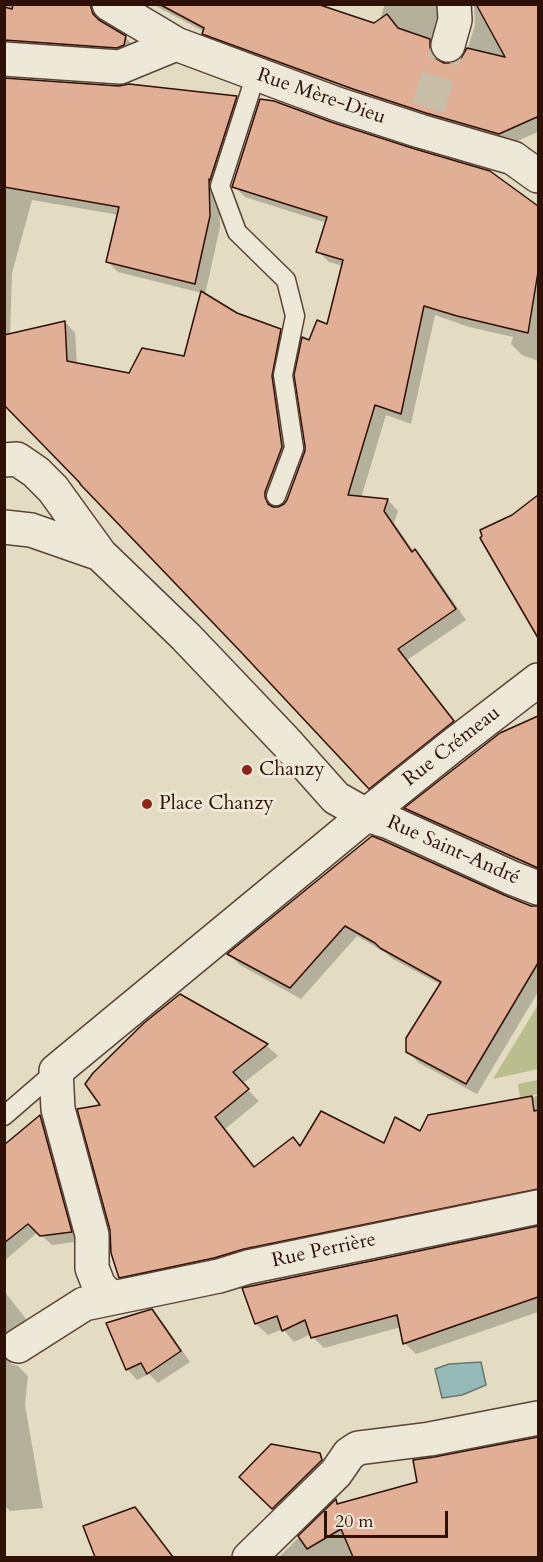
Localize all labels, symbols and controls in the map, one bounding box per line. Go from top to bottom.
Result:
street label: Rue Mère-Dieu [254,64,388,130]
street label: Rue Crémeau [399,702,505,792]
place label: Chanzy [259,758,325,782]
marker: Chanzy [240,763,254,777]
place label: Place Chanzy [159,792,274,816]
marker: Place Chanzy [140,797,154,811]
street label: Rue Saint-André [383,811,523,891]
street label: Rue Perrière [270,1228,378,1274]
scale bar [327,1499,452,1537]
text: 20 m [335,1509,374,1534]

